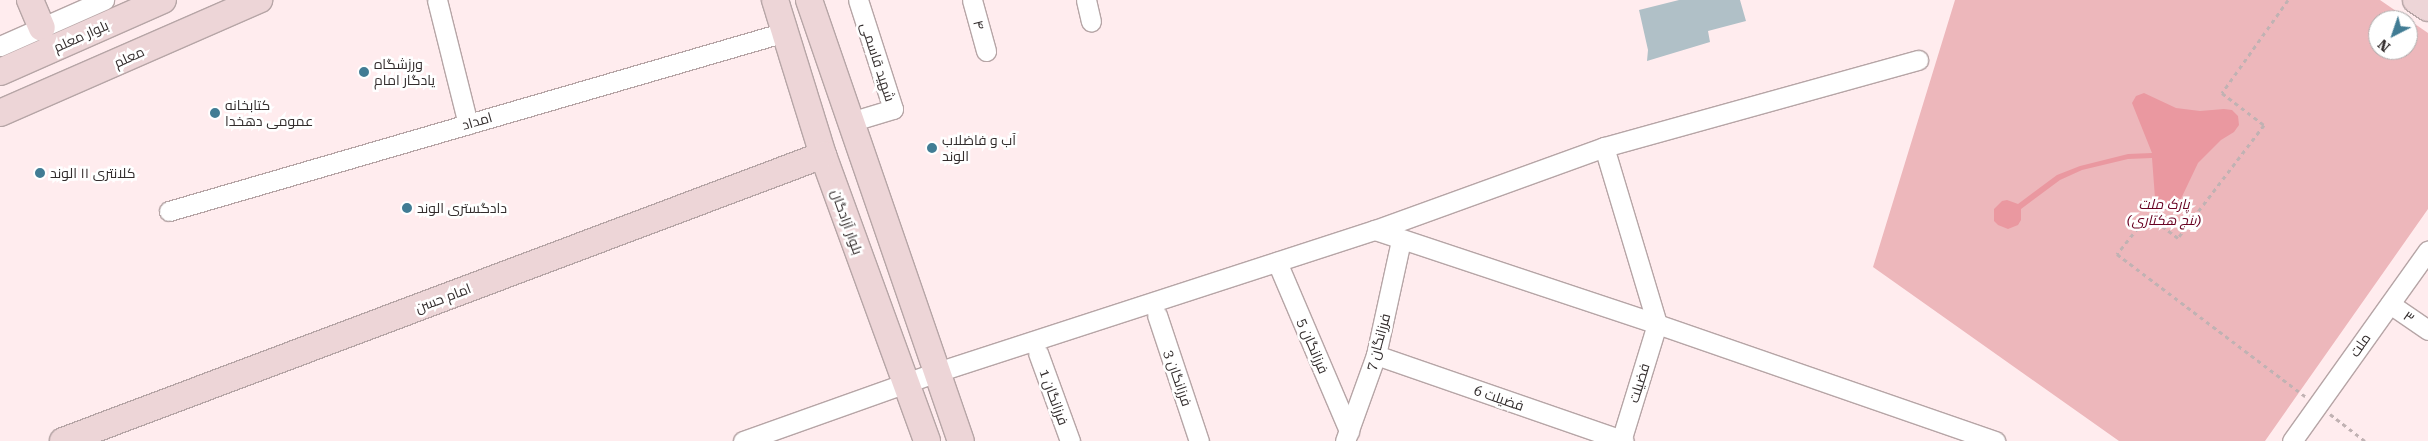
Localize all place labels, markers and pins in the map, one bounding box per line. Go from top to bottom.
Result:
place label: ورزشگاه یادگار امام [374,56,435,88]
marker: ورزشگاه یادگار امام [358,66,370,78]
place label: کتابخانه عمومی دهخدا [225,97,313,130]
marker: کتابخانه عمومی دهخدا [209,107,221,119]
place label: آب و فاضلاب الوند [942,132,1016,164]
marker: آب و فاضلاب الوند [926,142,938,154]
place label: کلانتری ۱۱ الوند [50,165,135,181]
marker: کلانتری ۱۱ الوند [34,167,46,179]
place label: دادگستری الوند [417,200,507,216]
marker: دادگستری الوند [401,202,413,214]

